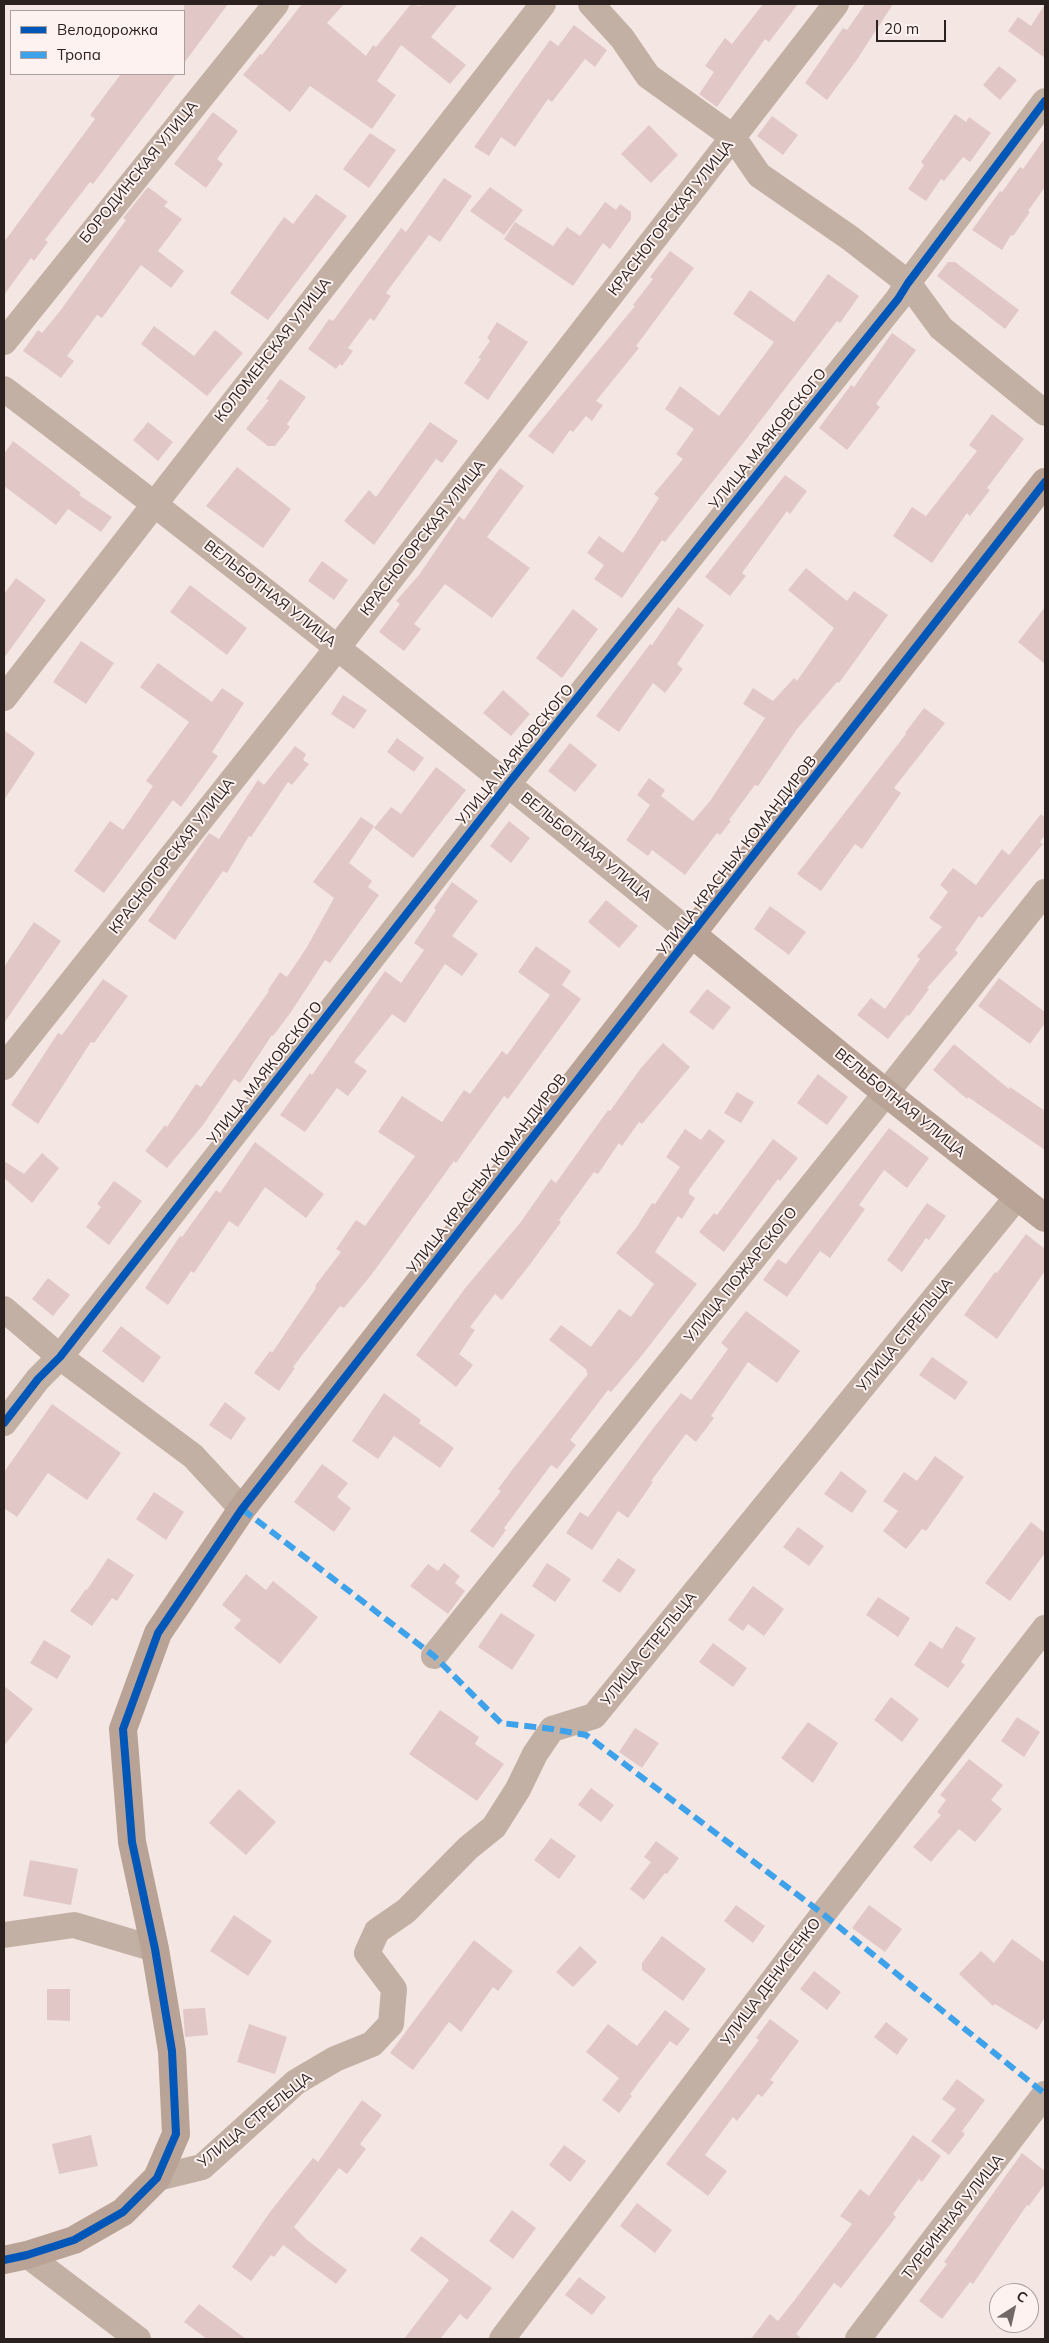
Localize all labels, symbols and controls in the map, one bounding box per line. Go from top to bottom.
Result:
legend [10,10,185,75]
scale bar [879,10,949,42]
text: 20 m [884,19,919,38]
text: Велодорожка [57,20,158,39]
text: Тропа [57,45,101,64]
street label: БОРОДИНСКАЯ УЛИЦА [76,97,202,247]
street label: КРАСНОГОРСКАЯ УЛИЦА [605,137,737,299]
street label: КОЛОМЕНСКАЯ УЛИЦА [211,274,335,426]
street label: УЛИЦА МАЯКОВСКОГО [705,365,831,513]
street label: КРАСНОГОРСКАЯ УЛИЦА [357,457,489,619]
street label: ВЕЛЬБОТНАЯ УЛИЦА [200,537,340,651]
street label: УЛИЦА МАЯКОВСКОГО [452,681,578,829]
street label: УЛИЦА КРАСНЫХ КОМАНДИРОВ [653,752,821,960]
street label: КРАСНОГОРСКАЯ УЛИЦА [106,775,238,937]
street label: ВЕЛЬБОТНАЯ УЛИЦА [517,789,655,905]
street label: УЛИЦА МАЯКОВСКОГО [204,998,326,1148]
street label: ВЕЛЬБОТНАЯ УЛИЦА [831,1045,969,1161]
street label: УЛИЦА КРАСНЫХ КОМАНДИРОВ [403,1070,571,1278]
street label: УЛИЦА ПОЖАРСКОГО [681,1204,801,1346]
street label: УЛИЦА СТРЕЛЬЦА [853,1274,957,1396]
street label: УЛИЦА СТРЕЛЬЦА [597,1588,701,1710]
street label: УЛИЦА ДЕНИСЕНКО [717,1915,825,2049]
street label: УЛИЦА СТРЕЛЬЦА [194,2068,316,2172]
street label: ТУРБИННАЯ УЛИЦА [898,2151,1008,2283]
north arrow [989,2283,1039,2333]
text: С [1013,2286,1031,2307]

